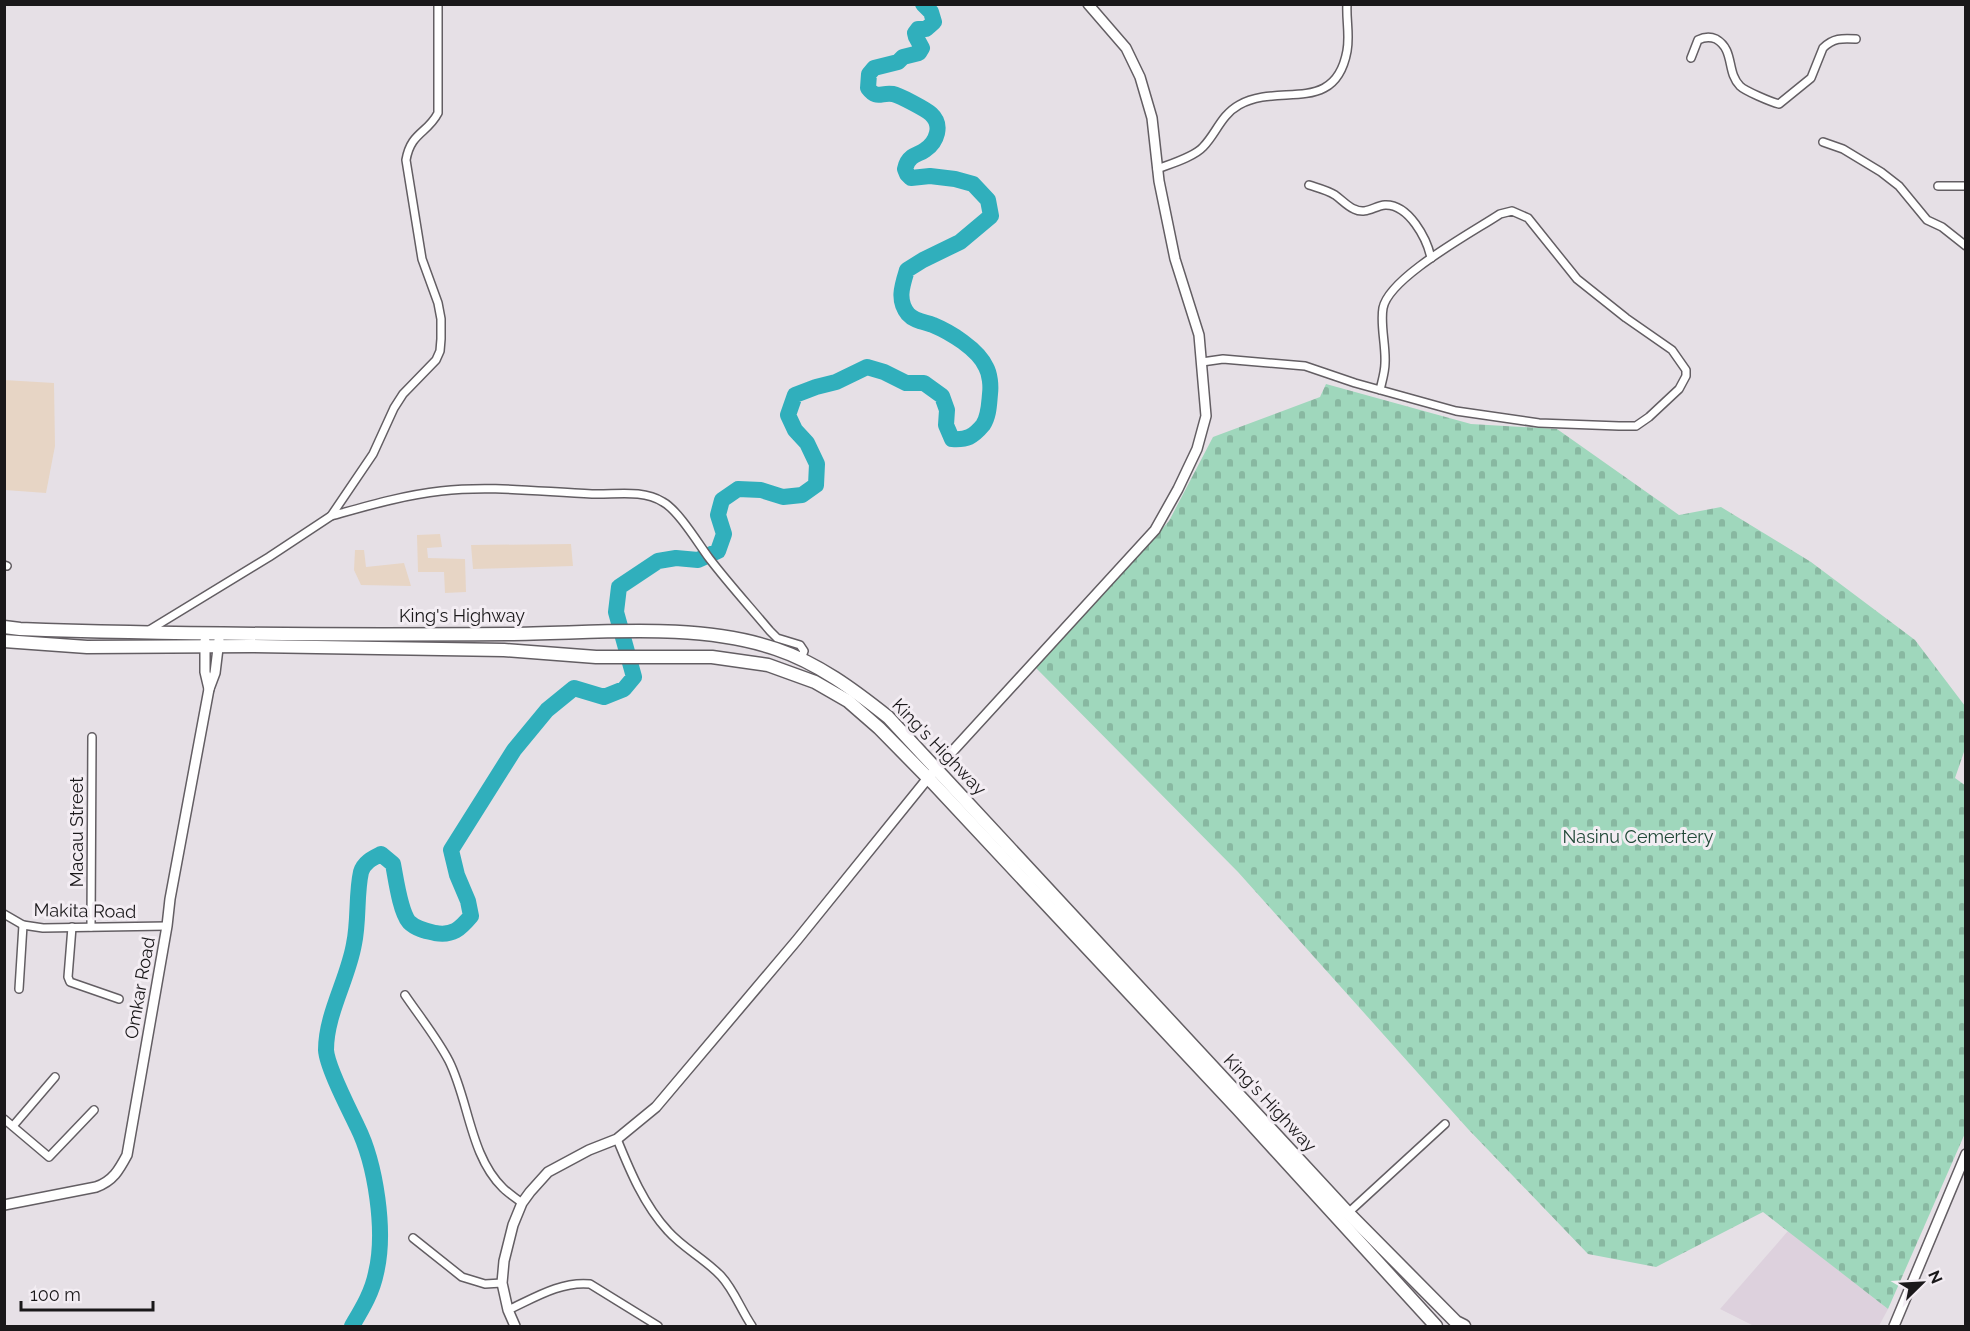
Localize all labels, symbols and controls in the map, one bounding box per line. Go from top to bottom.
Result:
street label: King's Highway [399,605,525,626]
street label: King's Highway [888,694,991,799]
street label: Macau Street [66,777,87,887]
park label: Nasinu Cemertery [1563,826,1714,847]
street label: Makita Road [34,899,136,922]
street label: Omkar Road [120,935,159,1040]
street label: King's Highway [1220,1049,1321,1156]
north arrow [1892,1253,1952,1313]
text: N [1924,1268,1946,1287]
scale bar [21,1274,153,1312]
text: 100 m [30,1284,81,1305]

